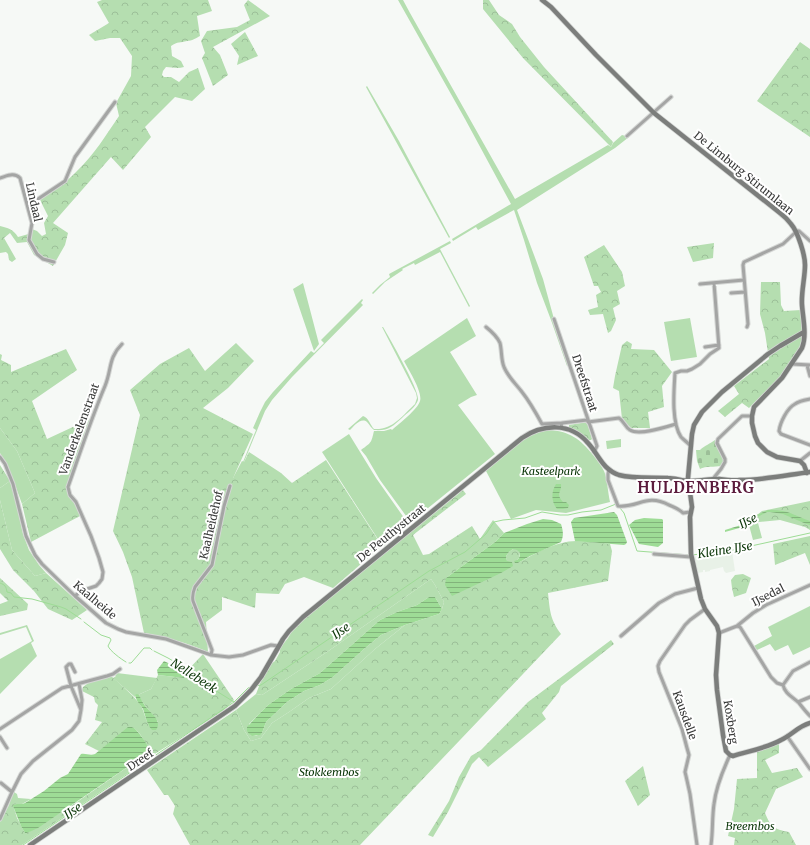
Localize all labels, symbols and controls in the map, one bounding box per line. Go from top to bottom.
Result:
street label: De Limburg Stirumlaan [691,128,798,218]
street label: Lindaal [23,181,45,223]
street label: Dreefstraat [569,353,601,414]
street label: Vanderkelenstraat [56,381,102,478]
park label: Kasteelpark [521,464,580,478]
district label: HULDENBERG [637,478,755,497]
street label: Kaalheidehof [196,489,226,561]
street label: De Peuthystraat [354,501,429,565]
water label: IJse [736,510,759,531]
water label: Kleine IJse [695,538,753,561]
street label: Kaalheide [71,578,120,622]
street label: IJsedal [749,581,787,609]
water label: IJse [329,619,353,642]
water label: Nellebeek [168,655,221,696]
street label: Kausdelle [670,689,700,742]
street label: Koxberg [721,699,741,745]
street label: Dreef [124,746,157,774]
park label: Stokkembos [299,765,359,779]
water label: IJse [61,799,85,822]
park label: Breembos [725,819,775,833]

